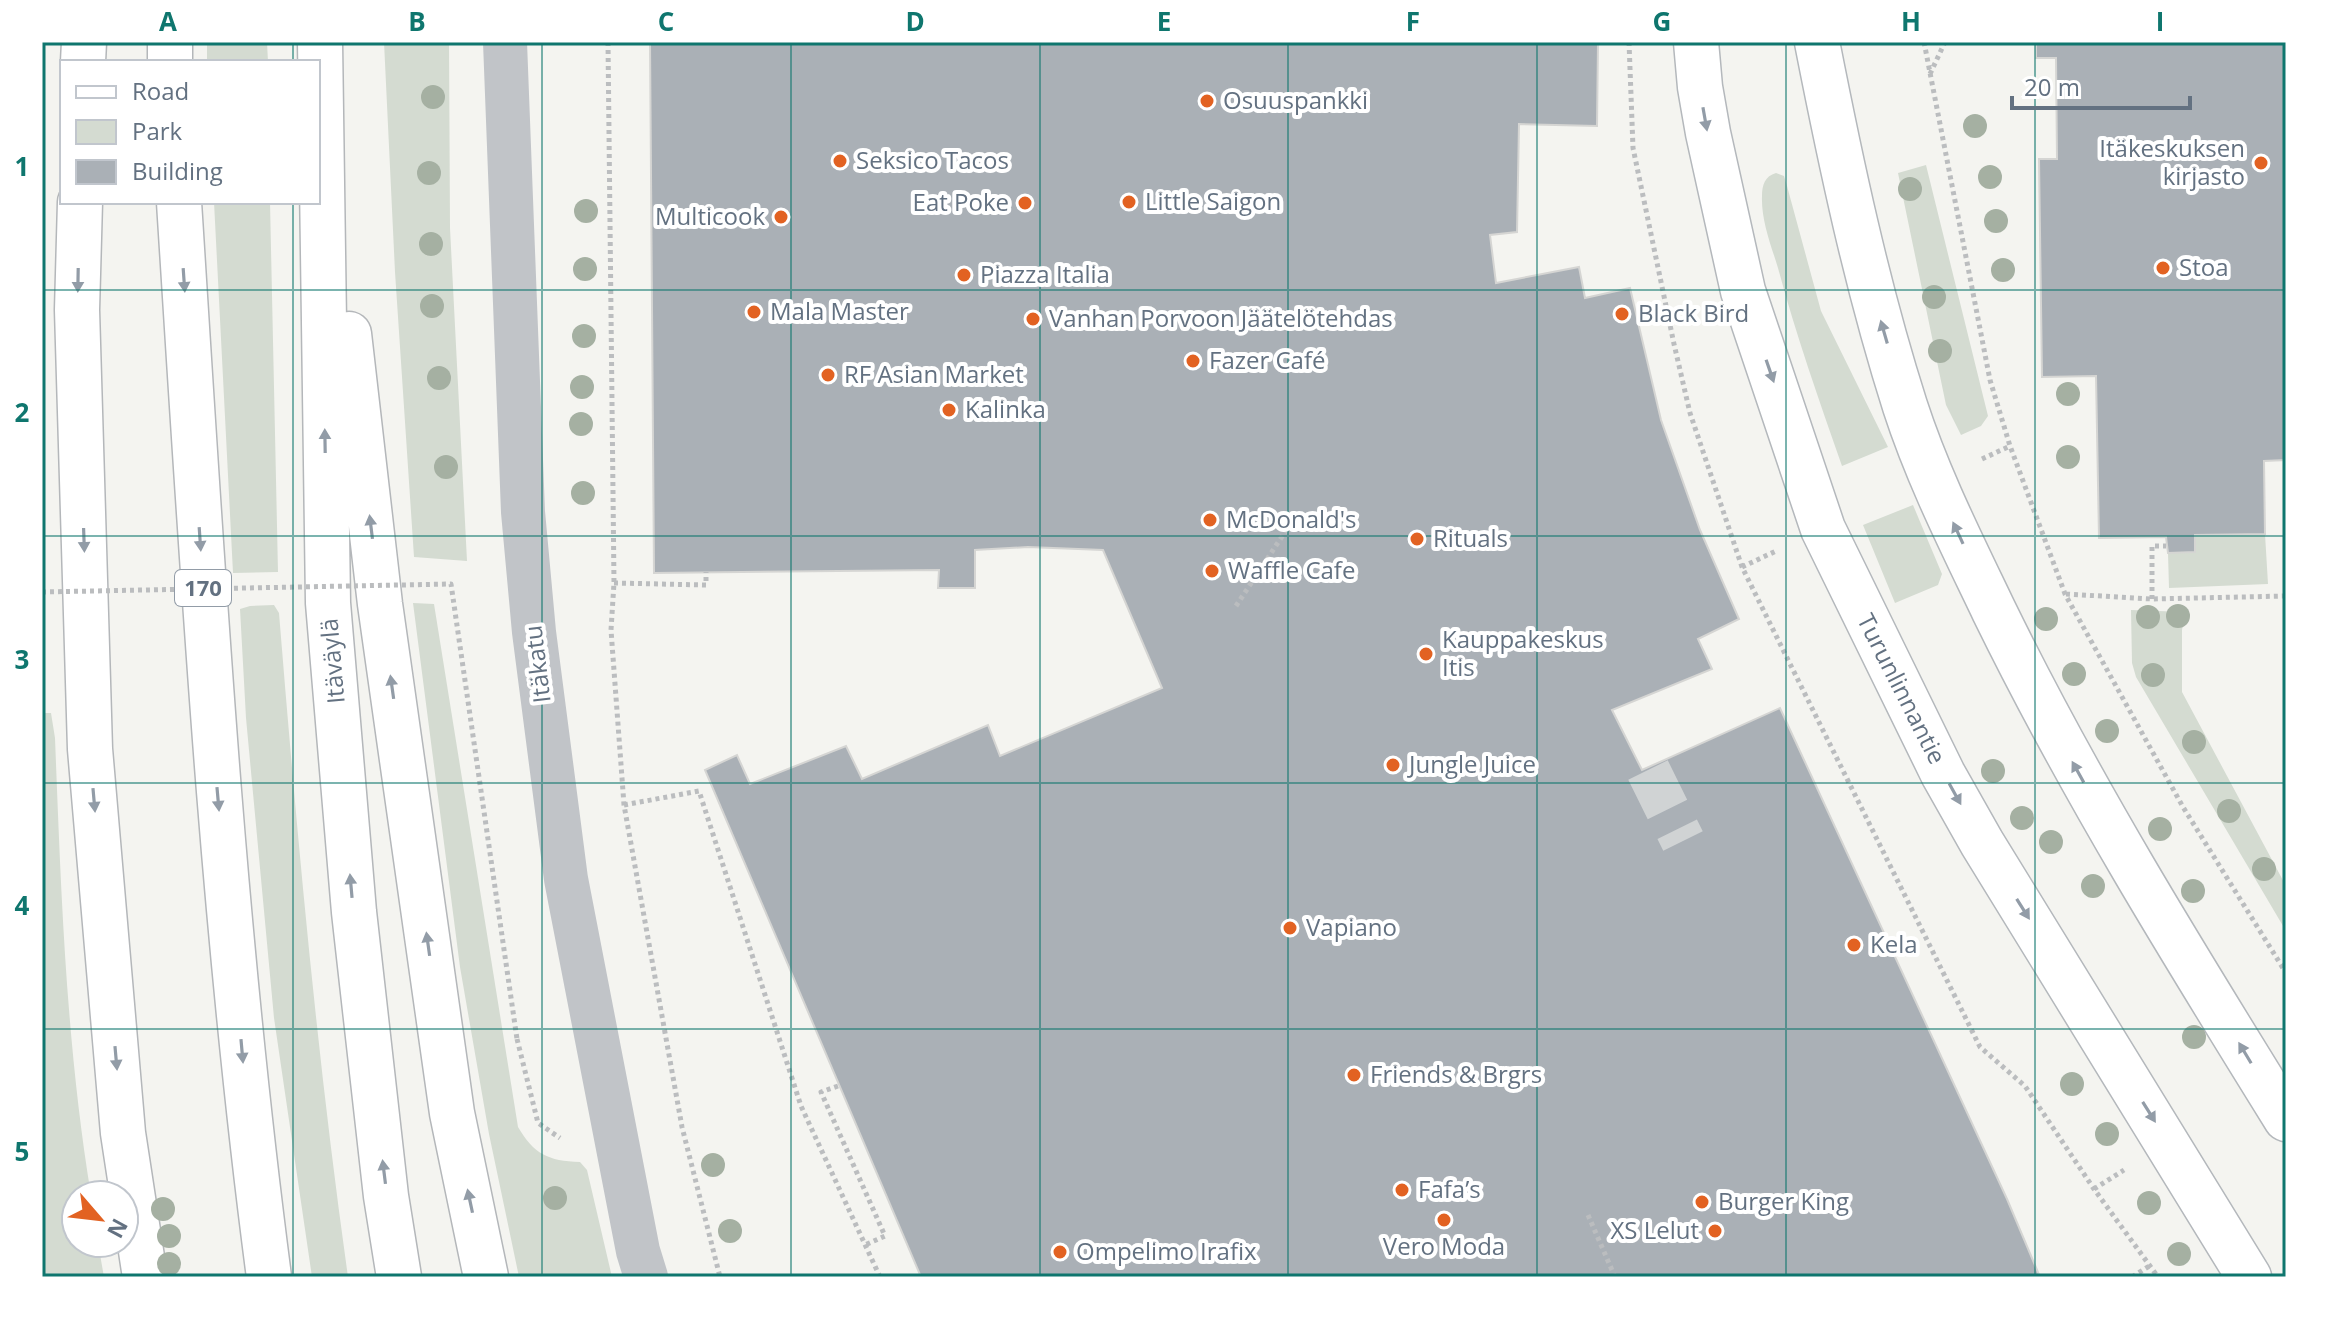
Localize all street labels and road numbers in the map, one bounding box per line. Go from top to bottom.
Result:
road number: 170 [175,570,231,606]
street label: Turunlinnantie [1850,607,1954,769]
street label: Itäväylä [311,617,352,705]
street label: Itäkatu [515,624,558,705]

